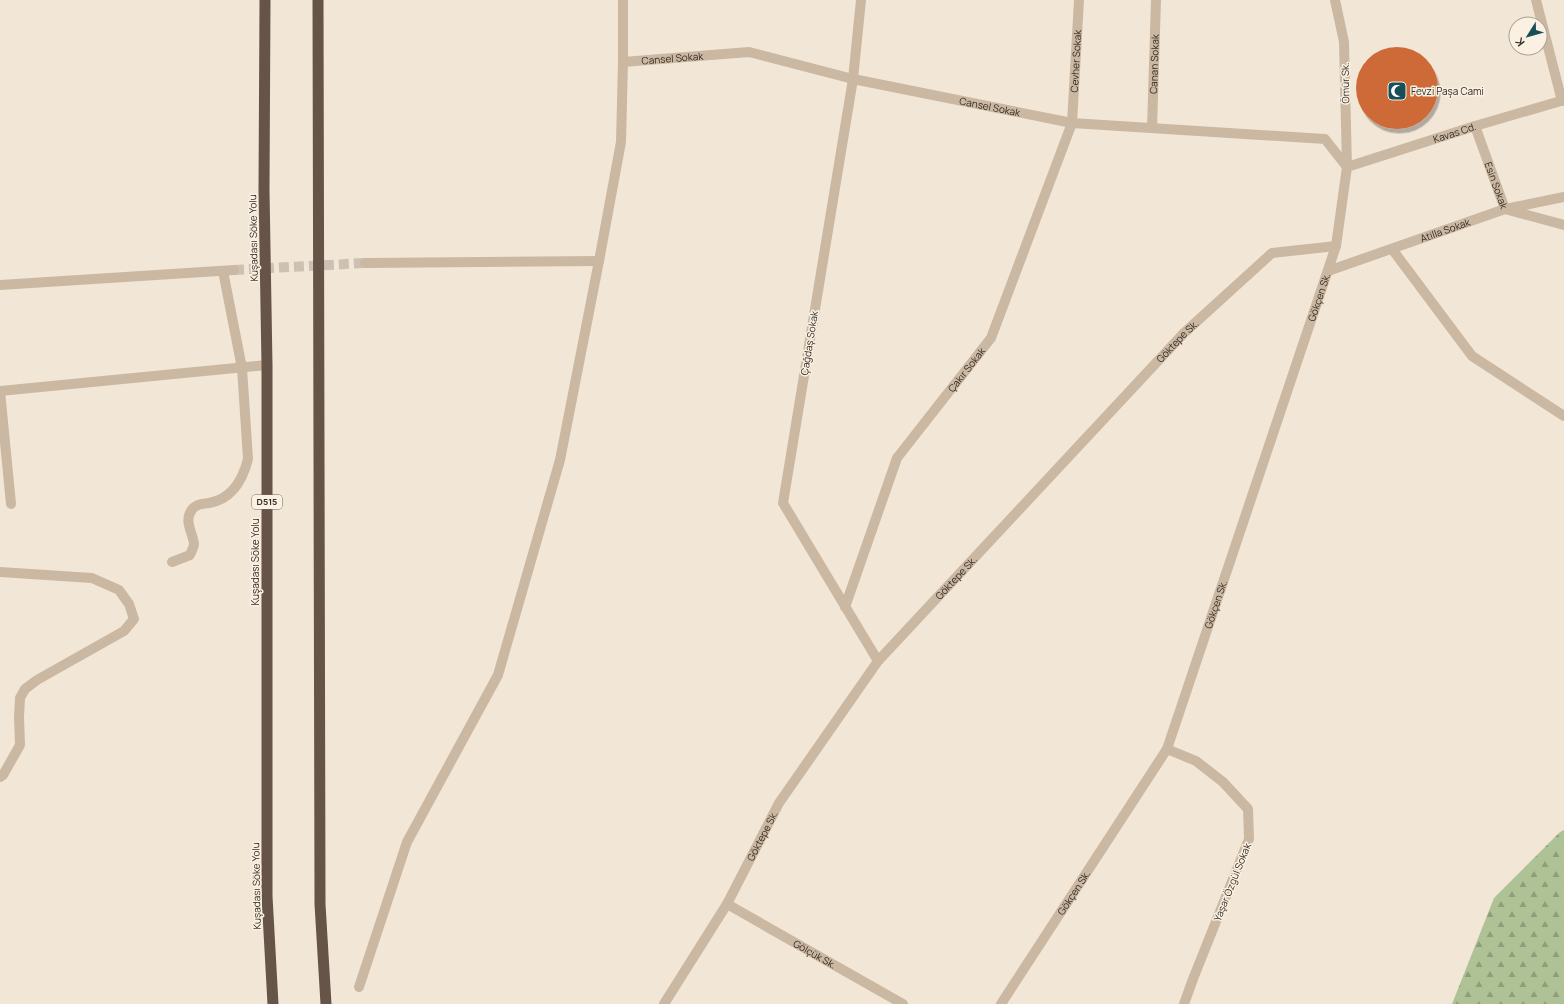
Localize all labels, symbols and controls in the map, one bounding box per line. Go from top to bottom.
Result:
north arrow [1508,16,1548,56]
street label: Cevher Sokak [1067,28,1084,93]
street label: Canan Sokak [1146,33,1162,94]
text: K [1511,34,1528,50]
street label: Cansel Sokak [641,49,705,68]
street label: Ömür Sk. [1338,62,1352,104]
mosque icon: Fevzi Paşa Cami [1386,80,1408,102]
place label: Fevzi Paşa Cami [1411,84,1484,98]
street label: Cansel Sokak [958,94,1023,120]
street label: Kavas Cd. [1431,119,1478,146]
street label: Esin Sokak [1482,160,1512,212]
street label: Kuşadası Söke Yolu [245,194,261,282]
street label: Atilla Sokak [1418,214,1473,245]
street label: Gökçen Sk. [1304,271,1334,323]
street label: Çağdaş Sokak [797,309,821,376]
street label: Göktepe Sk. [1153,316,1201,366]
street label: Çakır Sokak [944,344,989,395]
road number: D515 [252,495,282,509]
street label: Kuşadası Söke Yolu [248,518,262,606]
street label: Göktepe Sk. [932,553,980,602]
street label: Gökçen Sk. [1201,578,1230,630]
street label: Göktepe Sk. [743,808,781,863]
street label: Yaşar Özgül Sokak [1210,840,1254,923]
street label: Kuşadası Söke Yolu [248,842,264,930]
street label: Gökçen Sk. [1054,868,1093,918]
street label: Gölçük Sk. [791,936,839,972]

